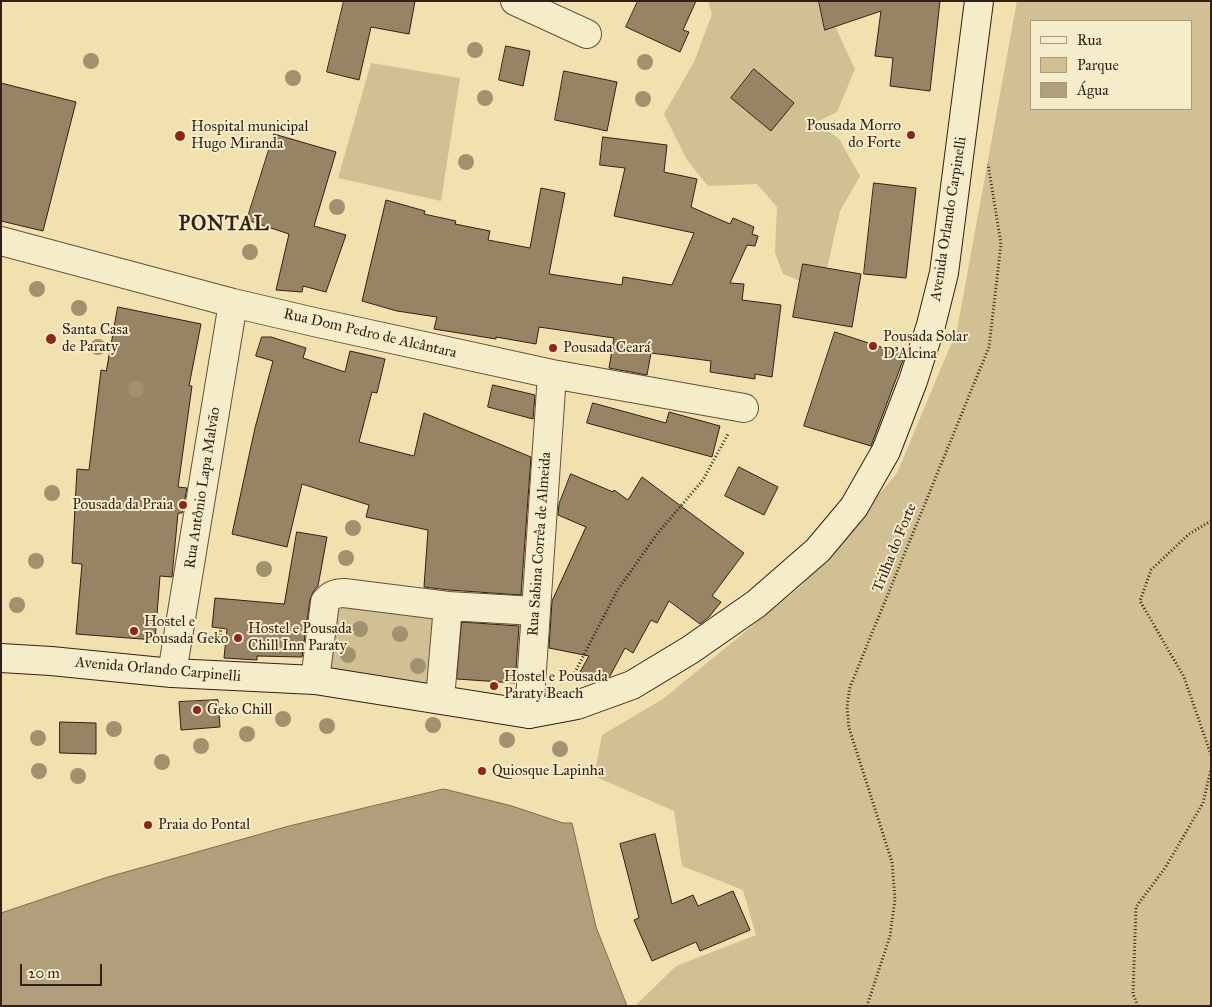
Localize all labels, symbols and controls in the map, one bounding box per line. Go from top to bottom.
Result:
legend [1030,20,1192,110]
text: Rua [1077,31,1102,49]
text: Parque [1077,56,1119,74]
text: Água [1077,81,1109,99]
place label: Pousada Morro do Forte [806,117,901,152]
place label: Hospital municipal Hugo Miranda [191,118,308,153]
marker: Hospital municipal Hugo Miranda [173,129,187,143]
marker: Pousada Morro do Forte [905,129,917,141]
street label: Avenida Orlando Carpinelli [927,135,971,303]
district label: PONTAL [178,213,270,237]
street label: Rua Dom Pedro de Alcântara [282,305,458,363]
place label: Santa Casa de Paraty [62,321,128,356]
place label: Pousada Solar D'Alcina [883,328,968,363]
marker: Santa Casa de Paraty [44,332,58,346]
place label: Pousada Ceará [563,339,651,357]
marker: Pousada Solar D'Alcina [867,340,879,352]
marker: Pousada Ceará [547,342,559,354]
street label: Rua Antônio Lapa Malvão [181,406,225,570]
street label: Rua Sabina Corrêa de Almeida [525,451,555,637]
place label: Pousada da Praia [72,496,173,514]
marker: Pousada da Praia [177,499,189,511]
street label: Trilha do Forte [869,501,921,595]
place label: Hostel e Pousada Geko [144,613,228,648]
place label: Hostel e Pousada Chill Inn Paraty [248,620,352,655]
marker: Hostel e Pousada Geko [128,625,140,637]
marker: Hostel e Pousada Chill Inn Paraty [232,632,244,644]
street label: Avenida Orlando Carpinelli [74,654,242,686]
place label: Hostel e Pousada Paraty Beach [504,668,608,703]
marker: Hostel e Pousada Paraty Beach [488,680,500,692]
place label: Geko Chill [207,701,273,719]
marker: Geko Chill [191,704,203,716]
place label: Quiosque Lapinha [492,762,604,780]
marker: Quiosque Lapinha [476,765,488,777]
place label: Praia do Pontal [158,816,250,834]
marker: Praia do Pontal [142,819,154,831]
scale bar [22,954,105,986]
text: 20 m [28,964,60,982]

